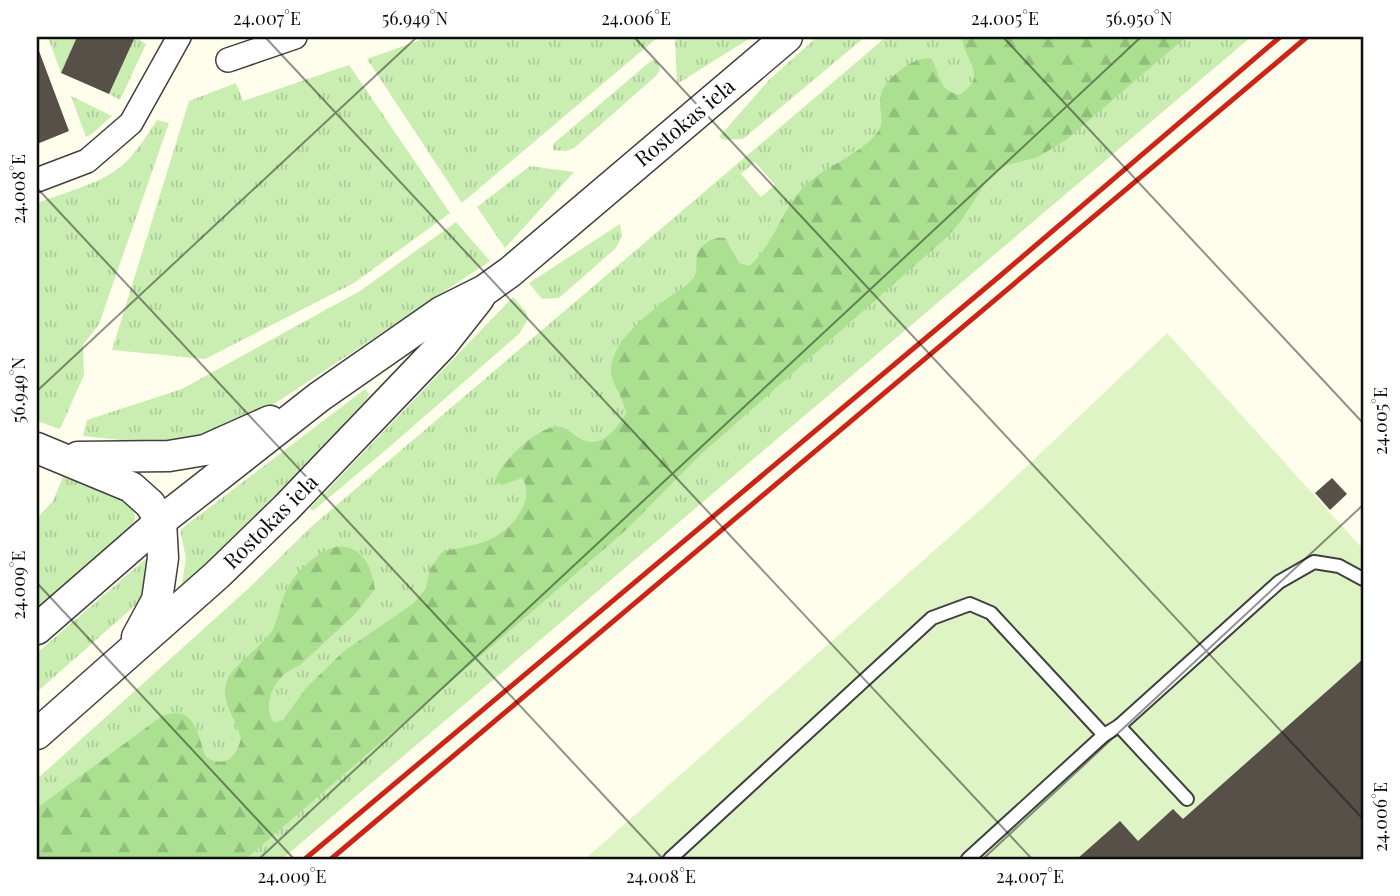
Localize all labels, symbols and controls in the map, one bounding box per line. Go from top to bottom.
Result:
text: 24.007°E [233,6,301,30]
text: 56.949°N [382,6,449,30]
text: 24.006°E [601,6,671,30]
text: 24.005°E [971,6,1039,30]
text: 56.950°N [1106,6,1173,30]
street label: Rostokas iela [628,71,740,172]
text: 24.008°E [6,154,30,224]
text: 56.949°N [6,356,30,423]
text: 24.005°E [1368,387,1392,455]
street label: Rostokas iela [216,467,323,574]
text: 24.009°E [6,550,30,620]
text: 24.006°E [1368,782,1392,852]
text: 24.009°E [257,864,327,888]
text: 24.008°E [626,864,696,888]
text: 24.007°E [996,864,1064,888]

